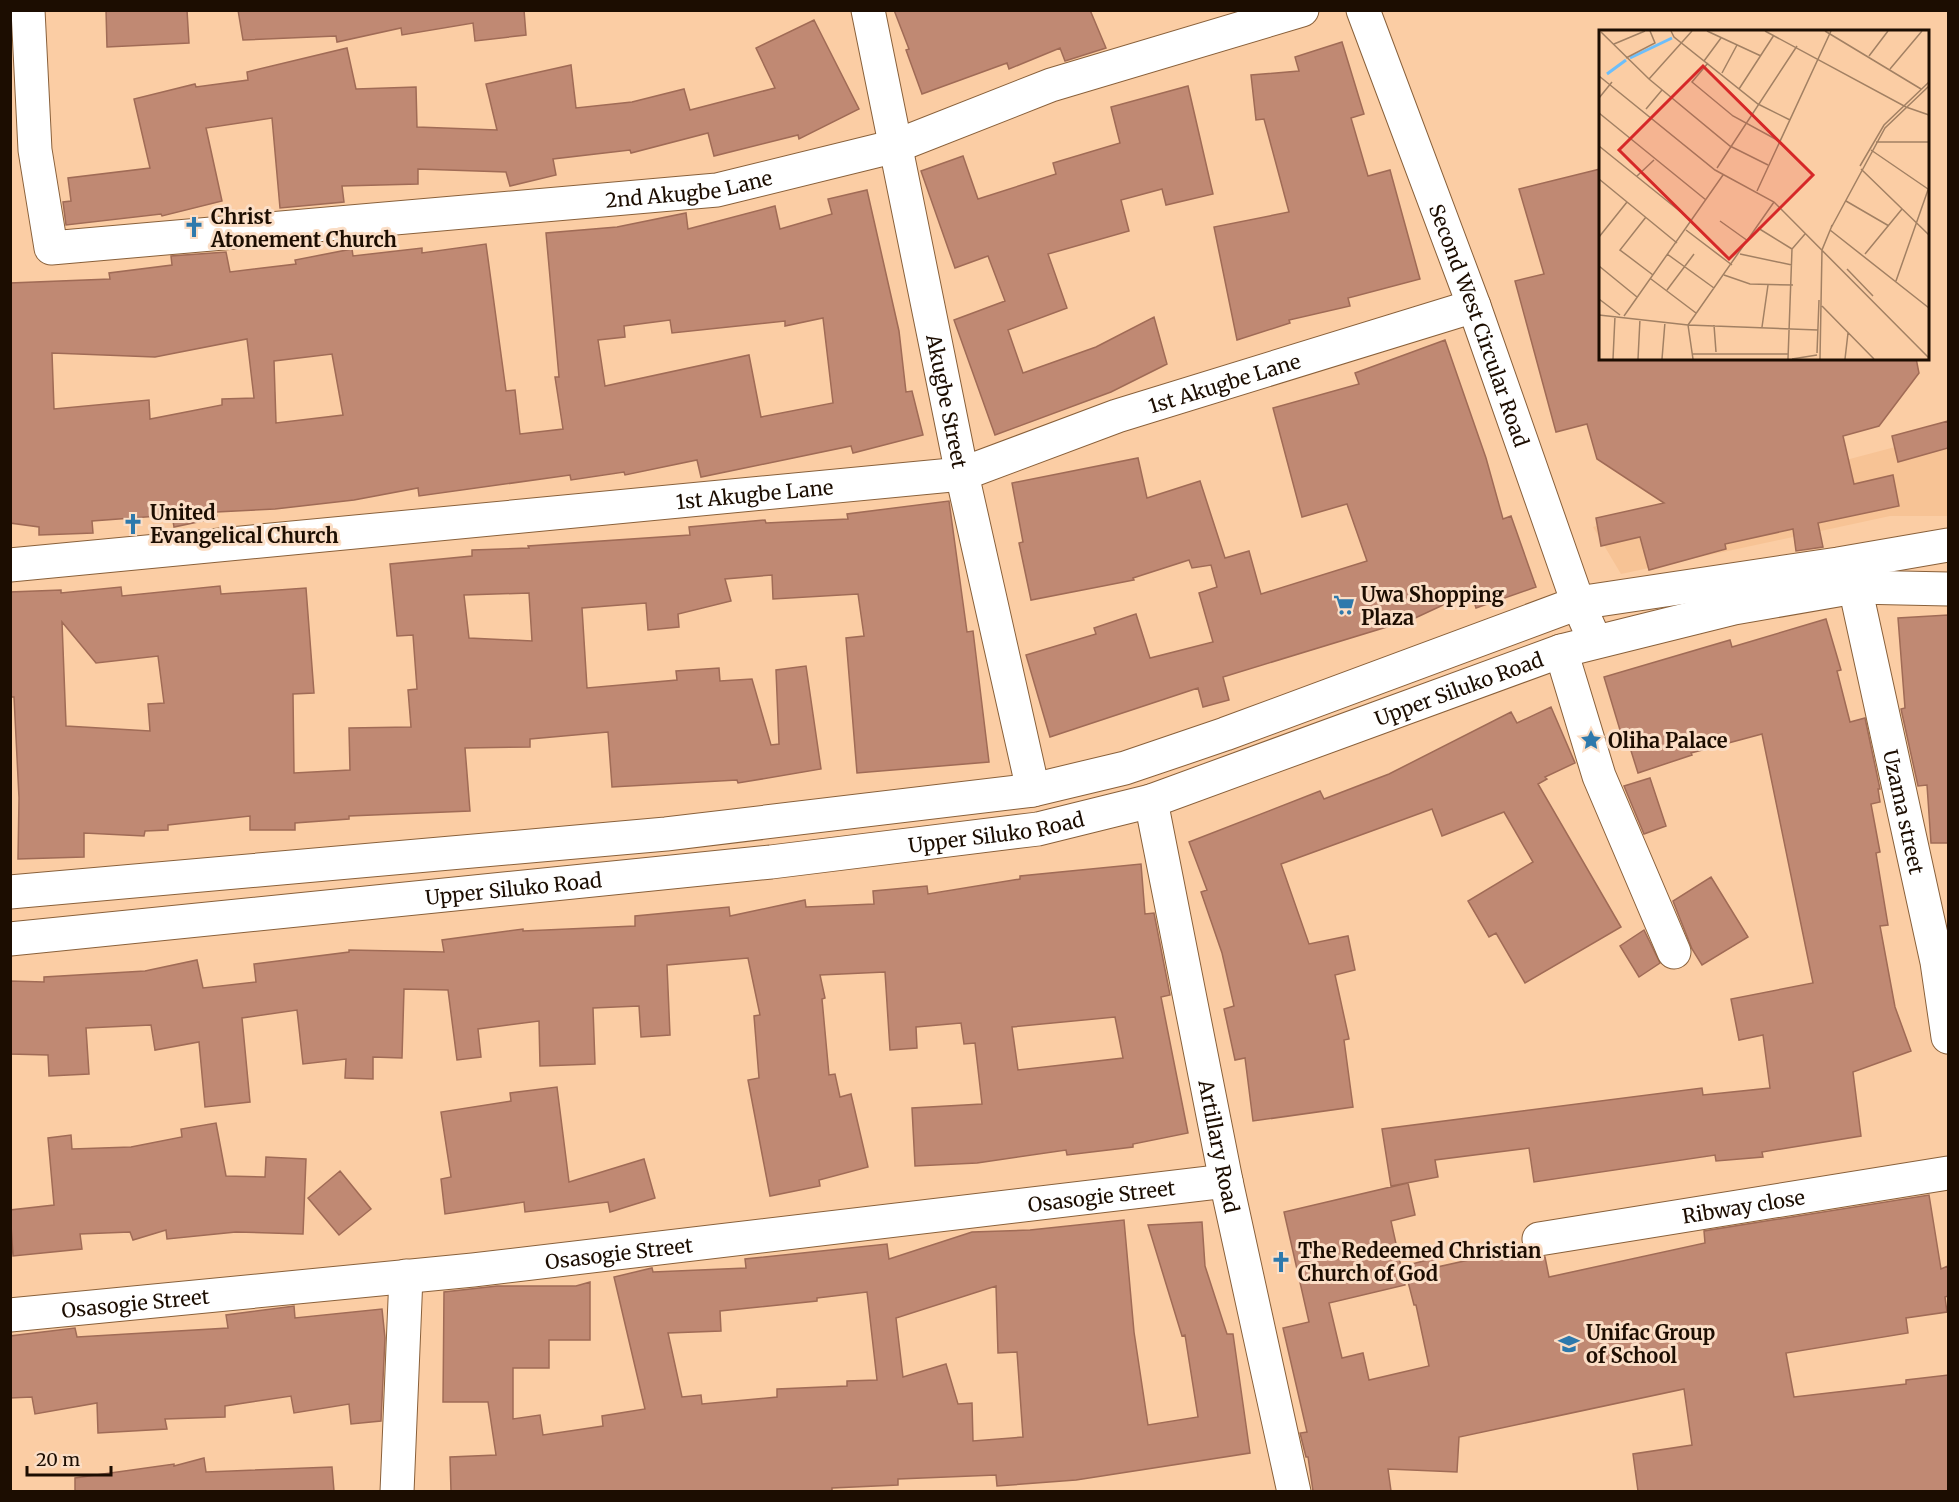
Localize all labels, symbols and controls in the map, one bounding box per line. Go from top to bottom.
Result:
inset map [1599,30,1929,360]
street label: 2nd Akugbe Lane [604,164,775,212]
street label: Second West Circular Road [1424,200,1535,450]
place label: Christ Atonement Church [210,204,398,252]
church icon: Christ Atonement Church [182,215,206,239]
street label: Akugbe Street [921,331,973,470]
street label: 1st Akugbe Lane [1145,348,1303,418]
street label: 1st Akugbe Lane [675,474,834,514]
place label: United Evangelical Church [150,500,339,548]
church icon: United Evangelical Church [121,512,145,536]
place label: Uwa Shopping Plaza [1361,582,1504,630]
supermarket icon: Uwa Shopping Plaza [1332,593,1356,617]
street label: Upper Siluko Road [1371,646,1546,731]
place icon: Oliha Palace [1579,728,1603,752]
place label: Oliha Palace [1608,728,1728,753]
street label: Uzama street [1878,747,1930,877]
street label: Upper Siluko Road [907,806,1086,857]
street label: Upper Siluko Road [424,867,603,909]
street label: Artillary Road [1194,1077,1245,1215]
street label: Osasogie Street [1026,1175,1177,1217]
street label: Ribway close [1680,1184,1807,1228]
street label: Osasogie Street [544,1232,694,1274]
place label: The Redeemed Christian Church of God [1298,1238,1542,1286]
church icon: The Redeemed Christian Church of God [1269,1250,1293,1274]
street label: Osasogie Street [60,1283,211,1322]
place label: Unifac Group of School [1586,1320,1715,1368]
school or university icon: Unifac Group of School [1557,1332,1581,1356]
scale bar [27,1439,111,1477]
text: 20 m [36,1448,80,1471]

